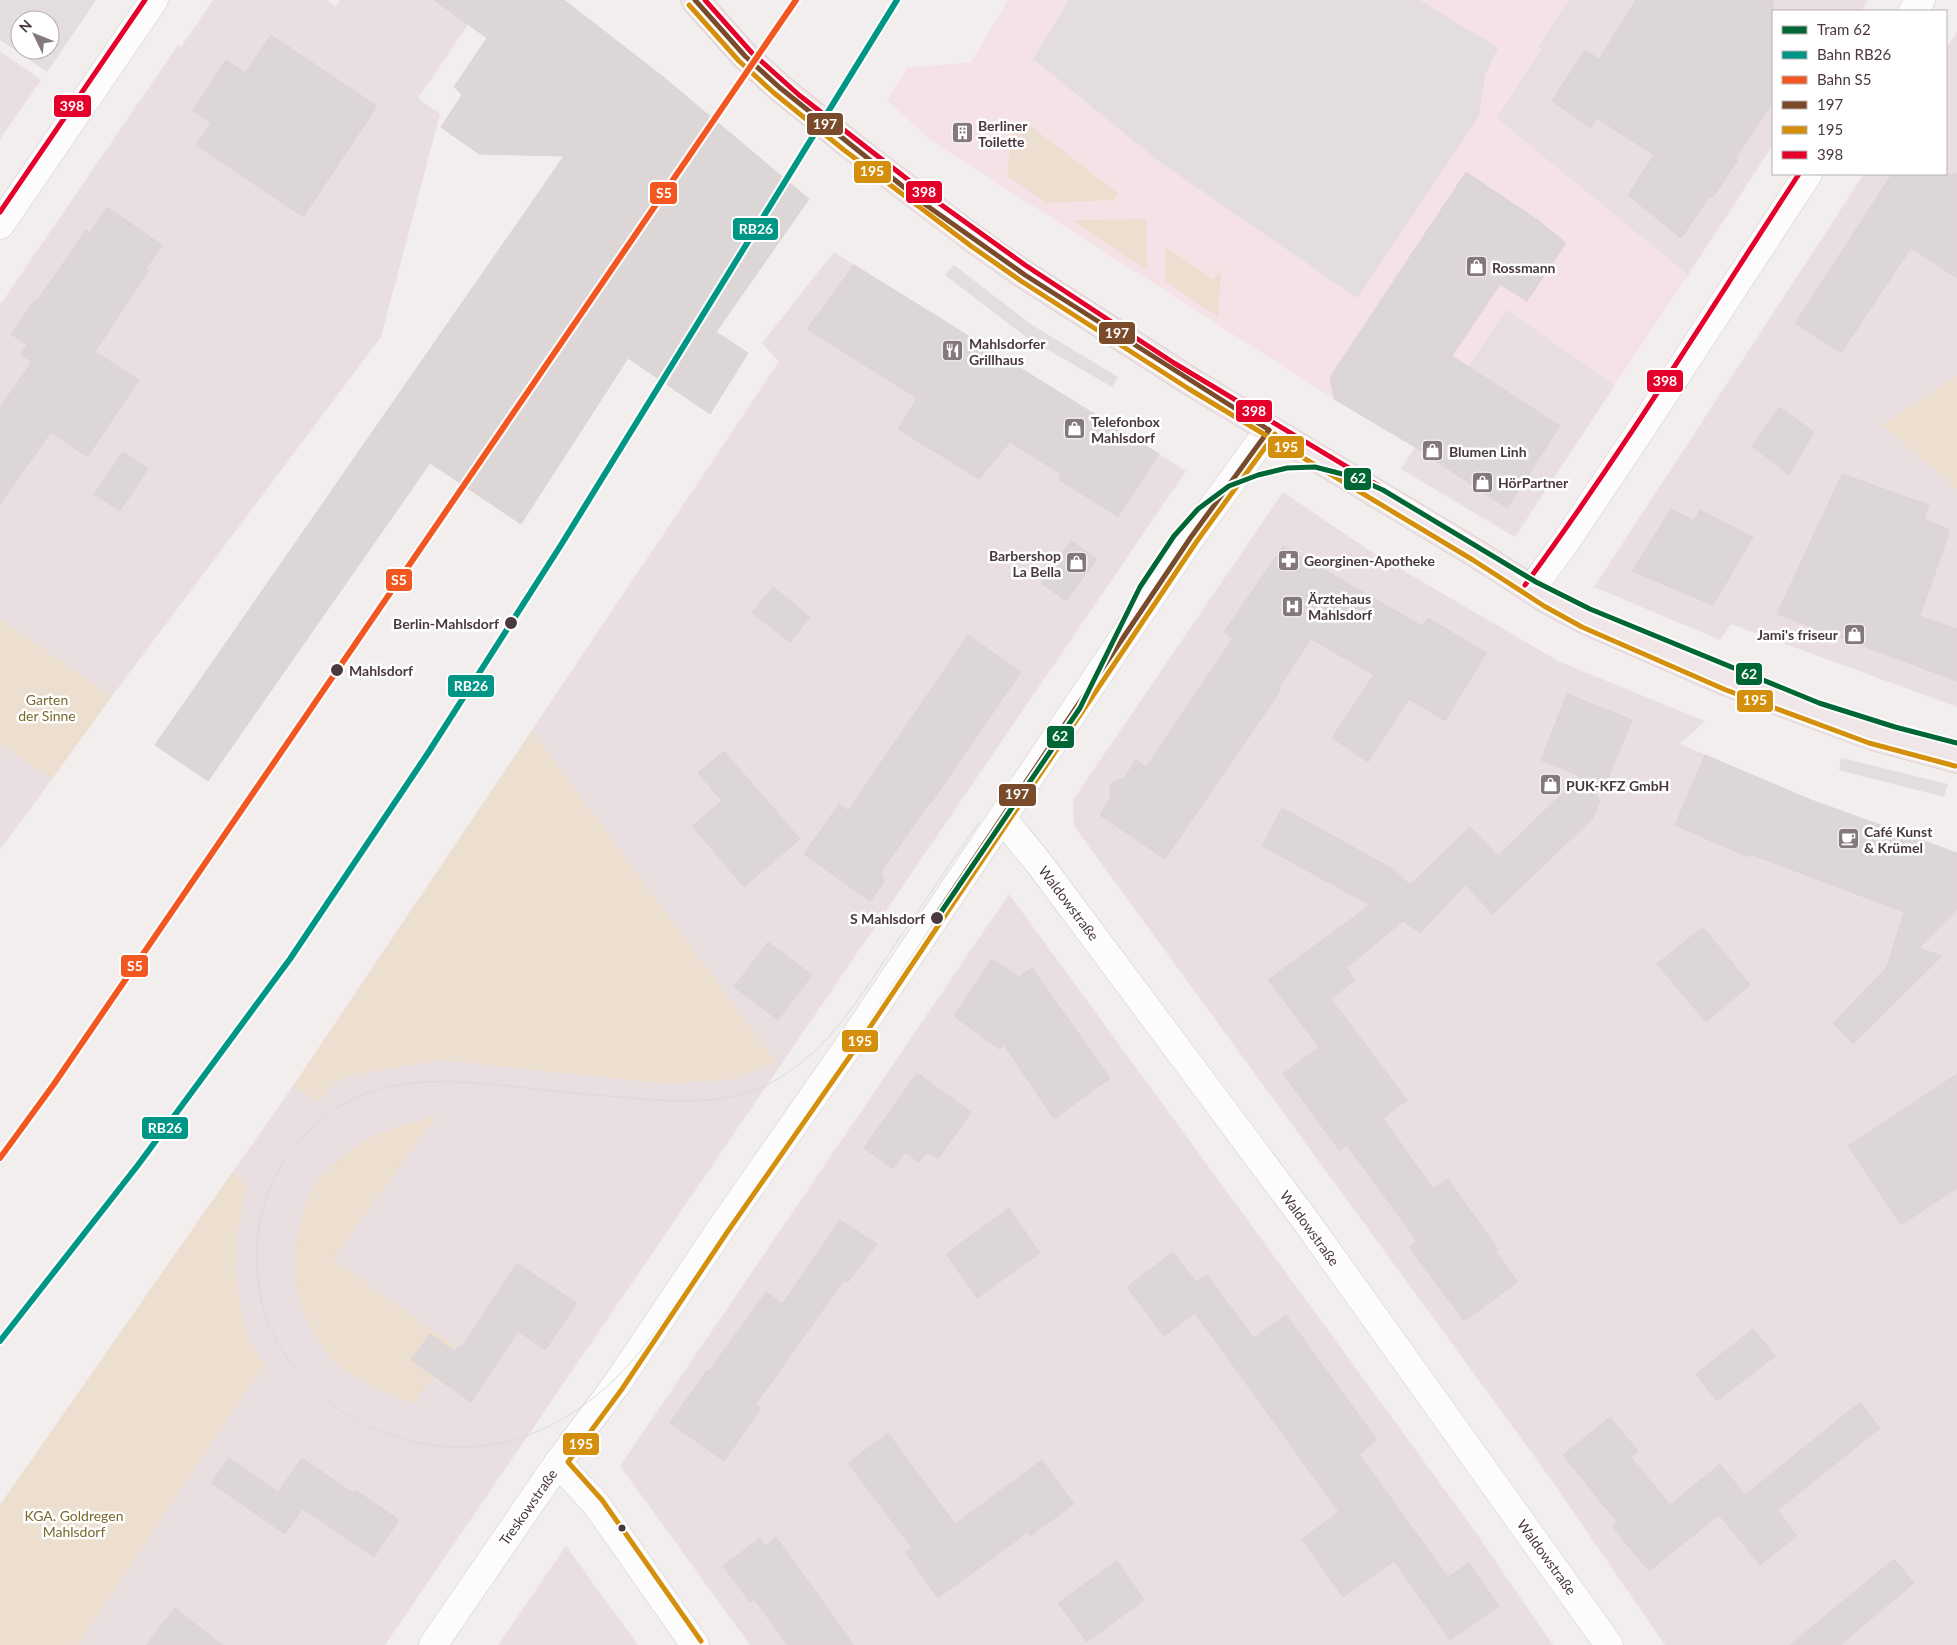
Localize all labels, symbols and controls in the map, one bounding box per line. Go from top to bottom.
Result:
north arrow [10,10,60,60]
legend [1772,10,1947,175]
text: N [15,16,35,36]
text: Tram 62 [1817,20,1871,38]
text: Bahn RB26 [1817,45,1891,63]
text: Bahn S5 [1817,70,1871,88]
line badge: 398 [53,94,92,118]
text: 197 [1817,95,1843,113]
text: 398 [60,97,84,114]
line badge: 197 [806,112,844,136]
text: 197 [813,115,837,132]
place label: Berliner Toilette [978,117,1028,150]
text: 195 [1817,120,1843,138]
building icon: Berliner Toilette [950,121,974,145]
text: 398 [1817,145,1843,163]
line badge: 195 [853,160,892,184]
text: 195 [860,162,884,179]
line badge: 398 [905,180,943,204]
line badge: S5 [649,181,678,205]
text: 398 [912,183,936,200]
text: S5 [656,184,672,201]
line badge: RB26 [732,217,779,241]
text: RB26 [739,220,773,237]
shop icon: Rossmann [1464,255,1488,279]
place label: Rossmann [1492,259,1556,276]
line badge: 197 [1098,321,1136,345]
text: 197 [1105,324,1129,341]
place label: Mahlsdorfer Grillhaus [969,335,1046,368]
restaurant icon: Mahlsdorfer Grillhaus [941,339,965,363]
line badge: 398 [1646,369,1684,393]
text: 398 [1653,372,1677,389]
line badge: 398 [1235,399,1273,423]
text: 398 [1242,402,1266,419]
place label: Telefonbox Mahlsdorf [1091,413,1160,446]
shop icon: Telefonbox Mahlsdorf [1063,417,1087,441]
line badge: 195 [1267,435,1305,459]
text: 195 [1274,438,1298,455]
shop icon: Blumen Linh [1421,439,1445,463]
place label: Blumen Linh [1449,443,1527,460]
line badge: 62 [1343,467,1372,491]
text: 62 [1350,469,1366,486]
shop icon: HörPartner [1470,470,1494,494]
place label: HörPartner [1498,474,1569,491]
place label: Barbershop La Bella [989,547,1061,580]
pharmacy icon: Georginen-Apotheke [1276,548,1300,572]
shop icon: Barbershop La Bella [1065,551,1089,575]
place label: Georginen-Apotheke [1304,552,1435,569]
line badge: S5 [385,568,413,592]
text: S5 [391,571,407,588]
place label: Ärztehaus Mahlsdorf [1307,590,1372,623]
hospital icon: Ärztehaus Mahlsdorf [1280,594,1304,618]
place label: Berlin-Mahlsdorf [393,615,499,632]
marker: Berlin-Mahlsdorf [503,615,519,631]
shop icon: Jami's friseur [1842,622,1866,646]
place label: Jami's friseur [1757,626,1839,643]
marker: Mahlsdorf [329,662,345,678]
place label: Mahlsdorf [349,662,413,679]
line badge: 62 [1735,662,1763,686]
text: 62 [1741,665,1757,682]
line badge: RB26 [447,674,495,698]
text: RB26 [454,677,488,694]
line badge: 195 [1736,689,1774,713]
park label: Garten der Sinne [18,691,76,724]
text: 195 [1743,691,1767,708]
line badge: 62 [1046,725,1075,749]
text: 62 [1052,727,1068,744]
shop icon: PUK-KFZ GmbH [1538,773,1562,797]
place label: PUK-KFZ GmbH [1566,777,1669,794]
line badge: 197 [998,783,1037,807]
text: 197 [1005,785,1029,802]
place label: Café Kunst & Krümel [1864,823,1933,856]
cafe icon: Café Kunst & Krümel [1836,827,1860,851]
street label: Waldowstraße [1035,862,1103,944]
place label: S Mahlsdorf [850,910,925,927]
marker: S Mahlsdorf [929,910,945,926]
line badge: S5 [120,954,149,978]
text: S5 [127,957,143,974]
line badge: 195 [841,1029,879,1053]
text: 195 [848,1032,872,1049]
line badge: RB26 [141,1116,189,1140]
text: RB26 [148,1119,182,1136]
street label: Waldowstraße [1277,1187,1343,1269]
line badge: 195 [562,1432,600,1456]
text: 195 [569,1435,593,1452]
street label: Treskowstraße [496,1466,560,1548]
park label: KGA. Goldregen Mahlsdorf [25,1507,123,1540]
street label: Waldowstraße [1514,1516,1580,1598]
unlabelled marker [617,1523,627,1533]

